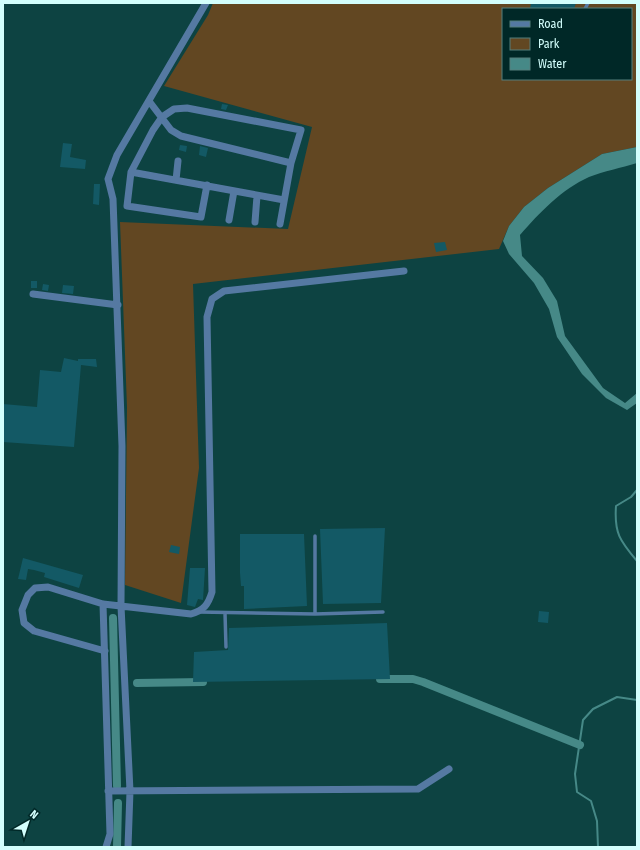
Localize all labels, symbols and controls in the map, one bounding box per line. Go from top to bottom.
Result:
legend [502,8,632,80]
text: Road [538,17,563,31]
text: Park [538,37,560,51]
text: Water [538,57,567,71]
north arrow [8,802,48,842]
text: N [27,807,41,822]

